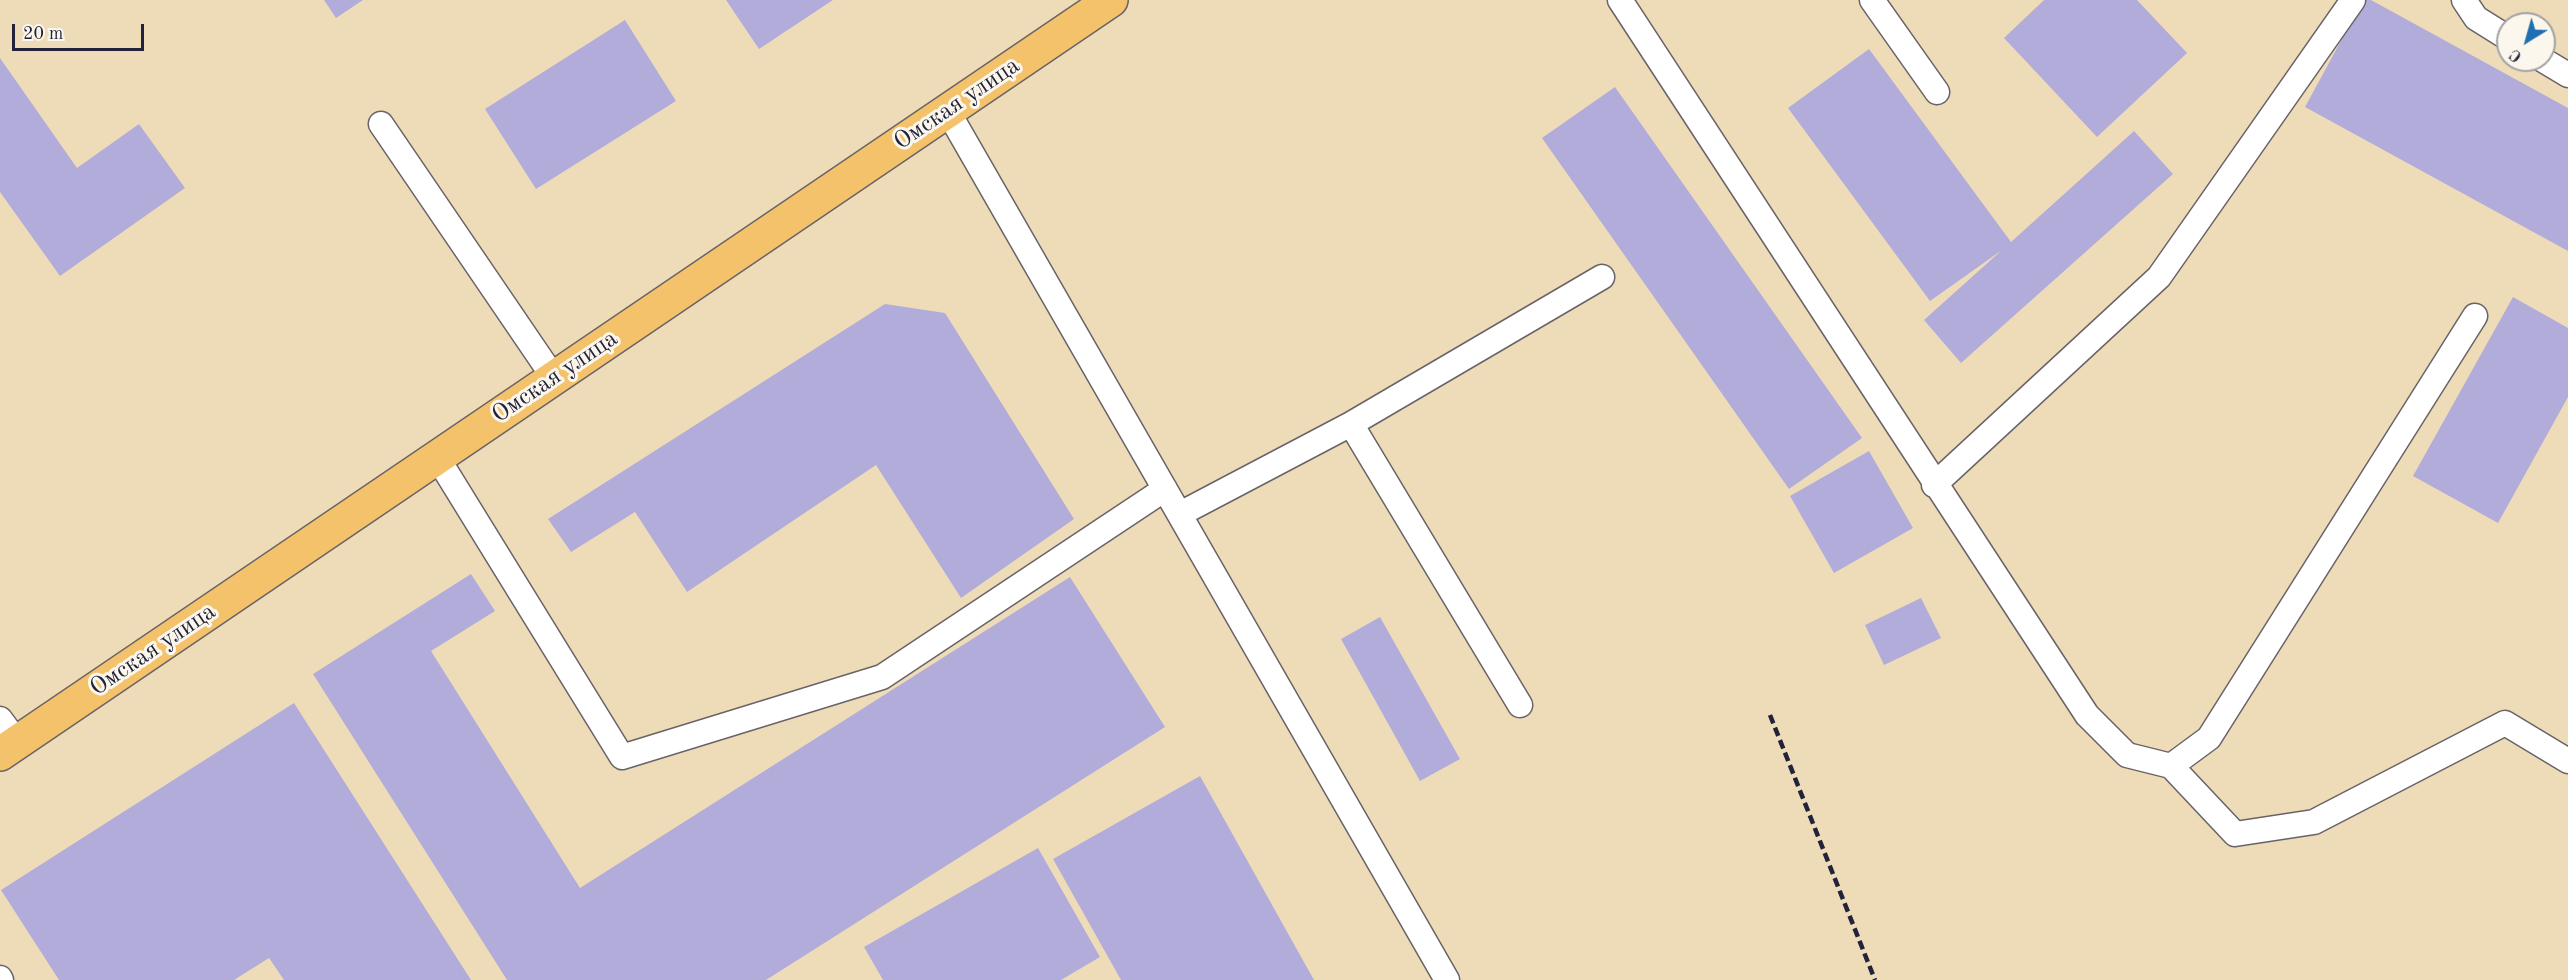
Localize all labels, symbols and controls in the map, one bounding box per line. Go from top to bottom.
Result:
scale bar [15,12,147,50]
north arrow [2496,12,2556,72]
text: 20 m [23,25,63,43]
text: С [2507,45,2525,64]
street label: Омская улица [889,51,1025,157]
street label: Омская улица [487,324,623,430]
street label: Омская улица [85,597,221,703]

